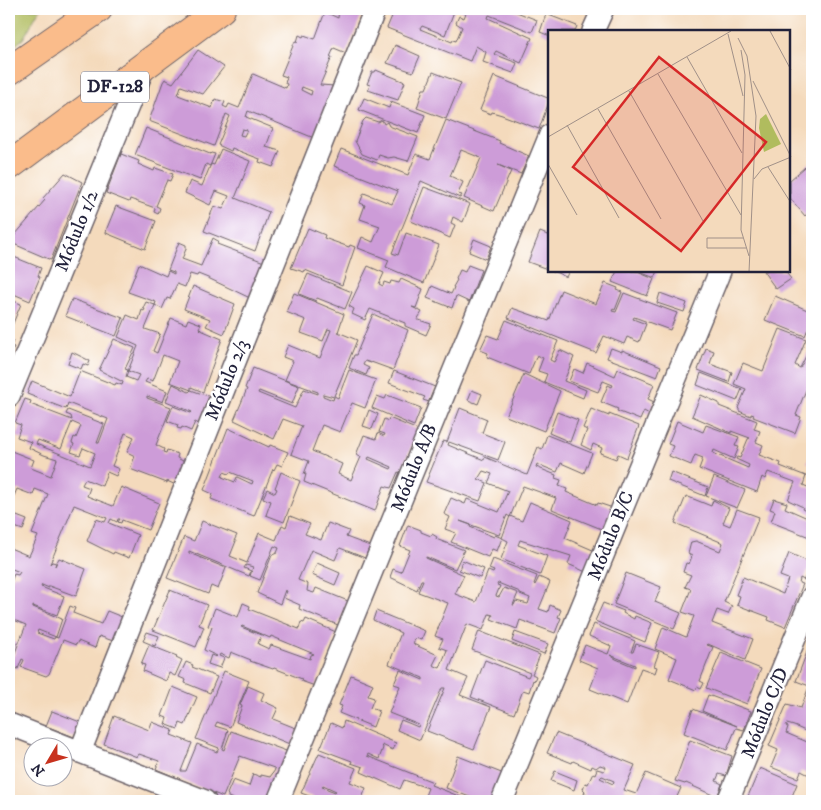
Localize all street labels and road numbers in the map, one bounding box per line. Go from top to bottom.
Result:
road number: DF-128 [81,72,149,102]
street label: Módulo 1/2 [50,186,104,275]
street label: Módulo 2/3 [200,336,254,424]
street label: Módulo A/B [386,420,442,516]
street label: Módulo B/C [583,488,639,584]
street label: Módulo C/D [736,664,794,762]

